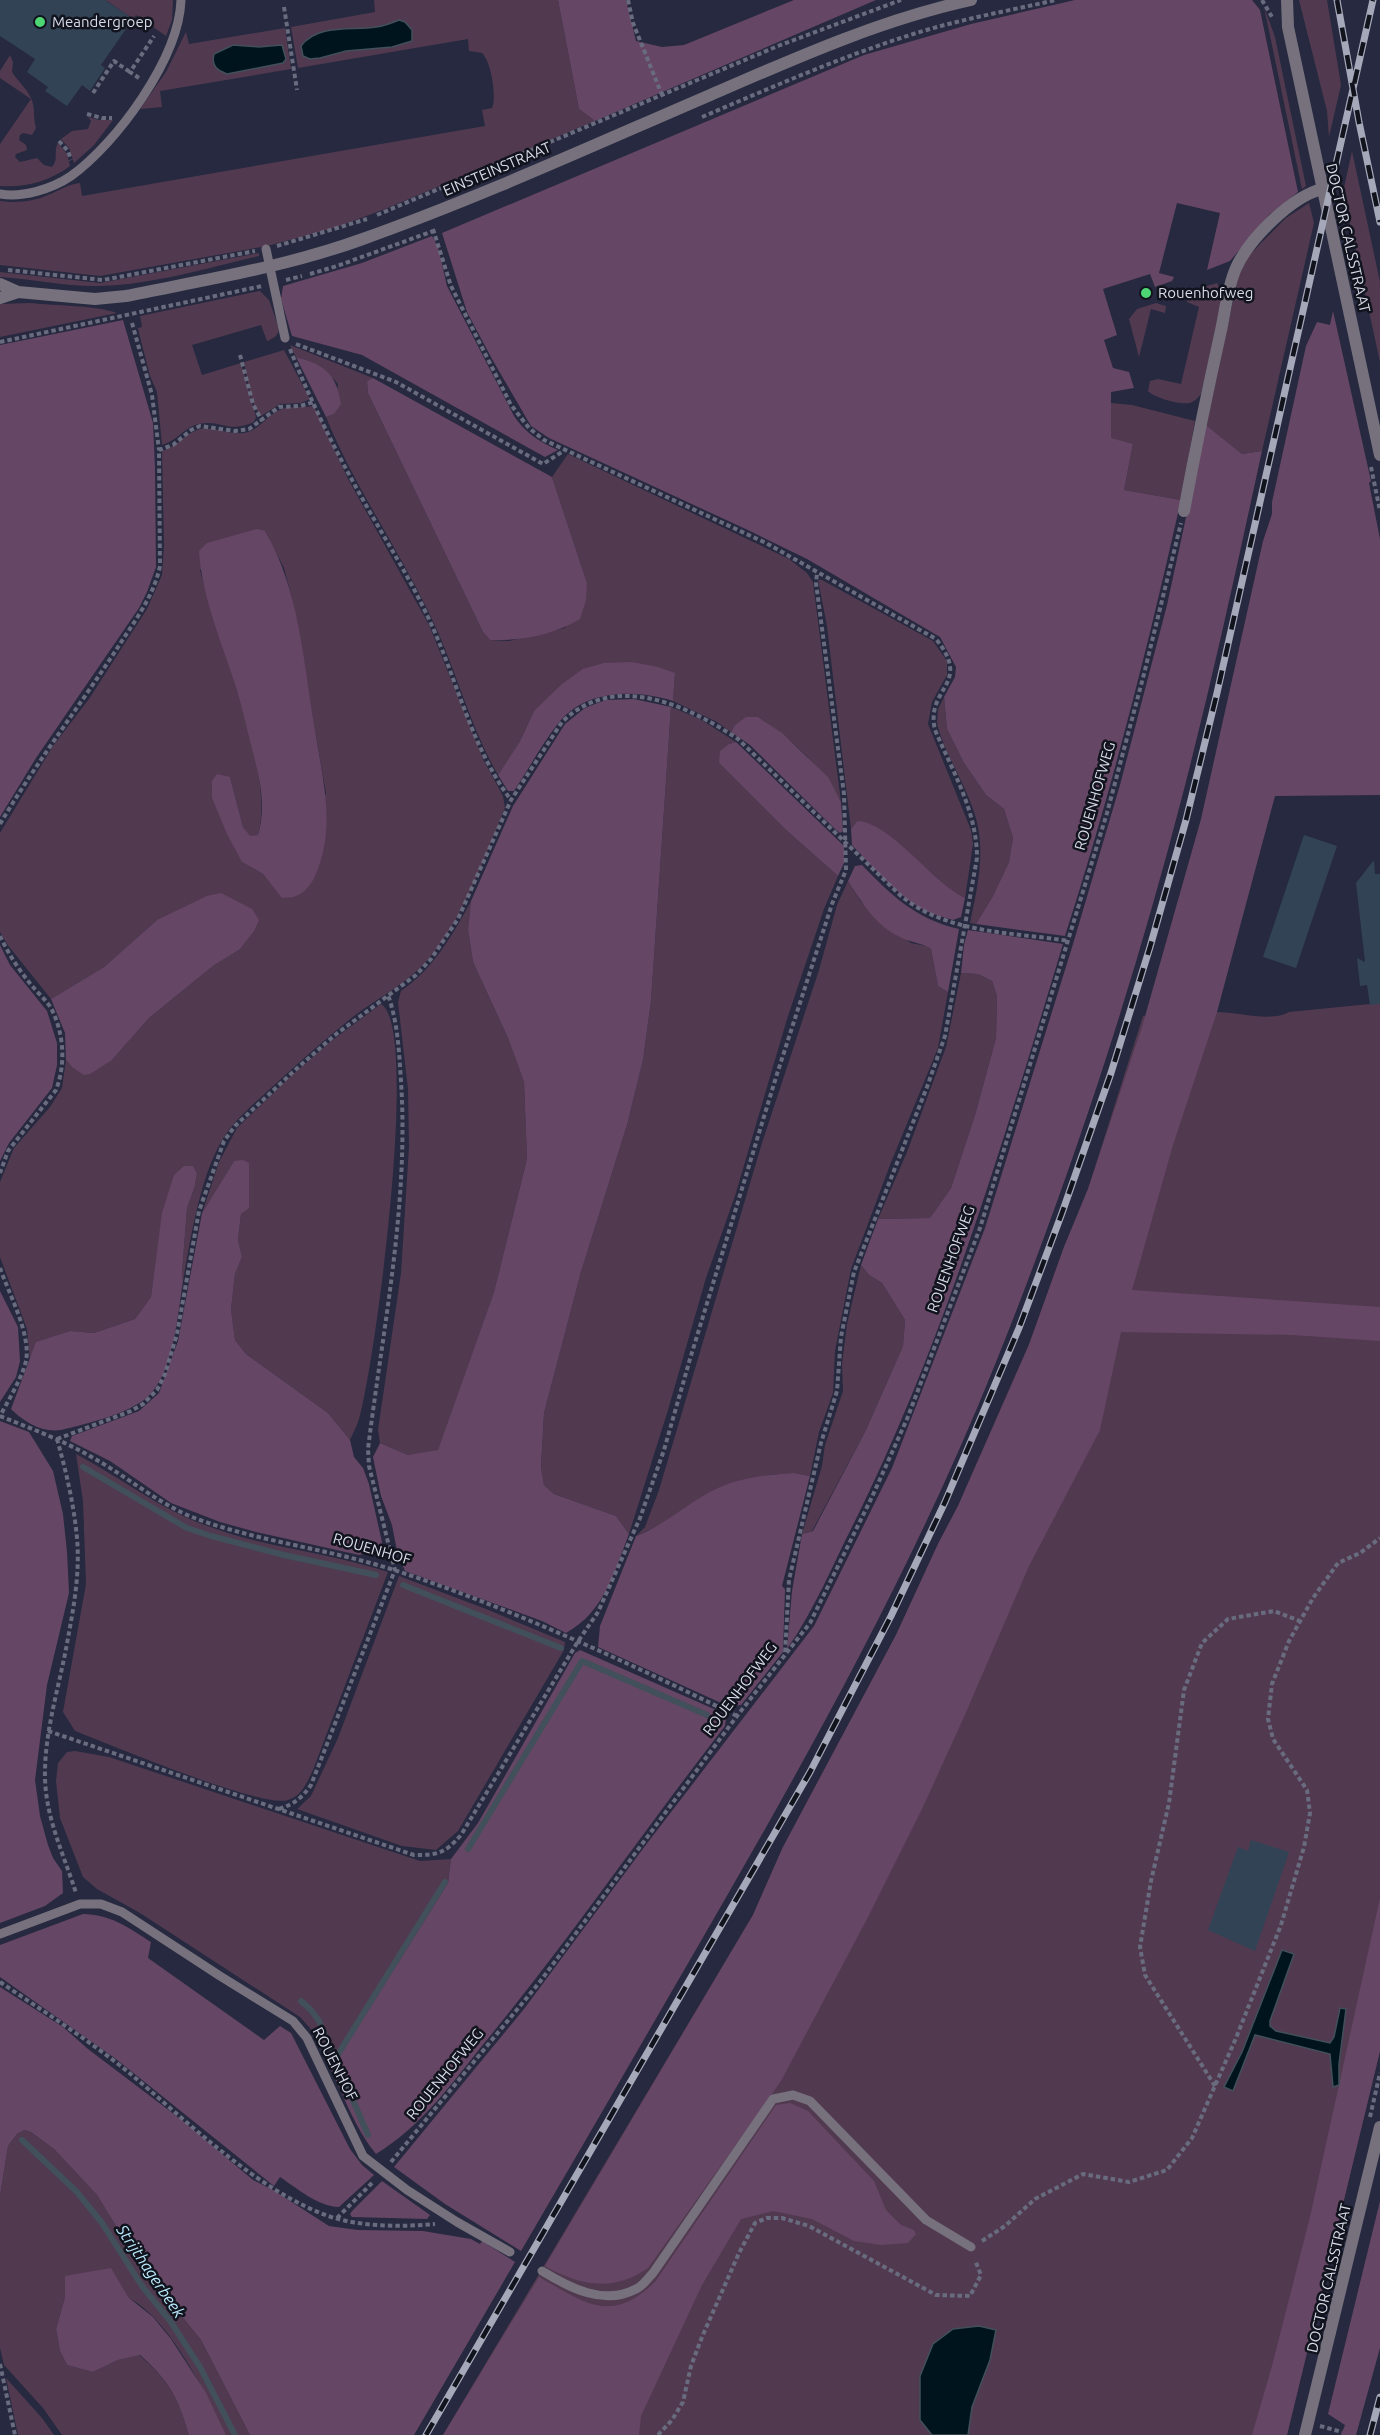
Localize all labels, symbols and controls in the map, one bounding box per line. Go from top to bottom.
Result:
place label: Meandergroep [52,13,152,30]
marker: Meandergroep [33,15,47,29]
street label: EINSTEINSTRAAT [440,138,554,199]
street label: DOCTOR CALSSTRAAT [1323,162,1374,315]
place label: Rouenhofweg [1158,284,1253,301]
marker: Rouenhofweg [1139,286,1153,300]
street label: ROUENHOFWEG [1071,740,1118,852]
street label: ROUENHOFWEG [923,1203,978,1315]
street label: ROUENHOF [331,1529,413,1568]
street label: ROUENHOFWEG [699,1639,780,1739]
street label: ROUENHOF [310,2024,361,2104]
street label: ROUENHOFWEG [403,2025,487,2123]
street label: DOCTOR CALSSTRAAT [1303,2201,1354,2354]
water label: Strijthagerbeek [113,2220,189,2322]

